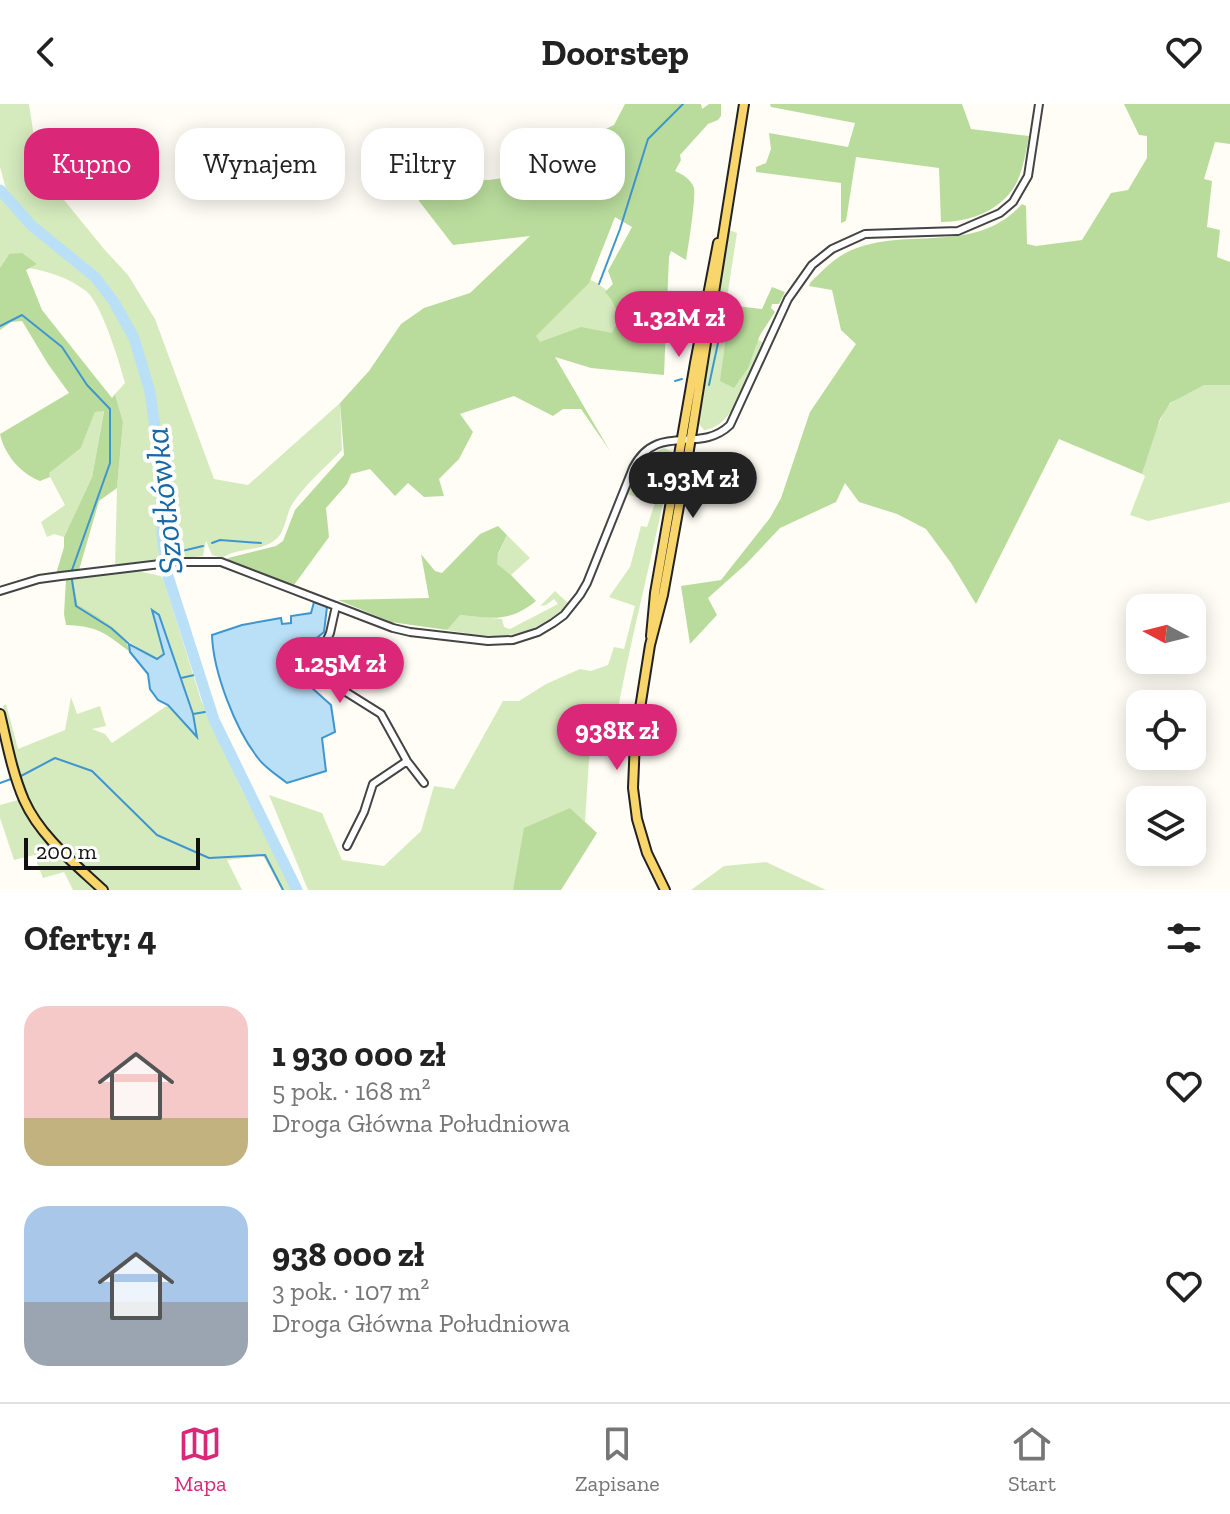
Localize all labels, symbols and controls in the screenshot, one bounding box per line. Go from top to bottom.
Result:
icon: back [24,30,68,74]
icon: heart [1162,30,1206,74]
text: Doorstep [541,31,689,74]
chip: Kupno [24,128,159,200]
chip: Wynajem [175,128,345,200]
chip: Filtry [361,128,484,200]
chip: Nowe [500,128,625,200]
pin: 1.32M zł [596,291,762,359]
text: 1.32M zł [633,301,725,333]
water label: Szotkówka [135,425,192,577]
pin: 1.93M zł [610,452,776,520]
text: 1.93M zł [647,462,739,494]
north arrow [1126,594,1206,674]
map controls [1126,594,1206,866]
pin: 1.25M zł [257,637,423,705]
text: 1.25M zł [294,647,386,679]
button: locate [1126,690,1206,770]
pin: 938K zł [543,704,691,772]
text: 938K zł [575,714,659,746]
button: layers [1126,786,1206,866]
scale bar [24,834,200,870]
text: 200 m [36,838,97,865]
icon: filters [1162,916,1206,960]
text: Oferty: 4 [24,918,157,959]
text: 1 930 000 zł [272,1034,446,1075]
icon: home [88,1038,184,1134]
icon: heart [1162,1064,1206,1108]
text: 5 pok. · 168 m² [272,1075,431,1107]
text: Droga Główna Południowa [272,1107,570,1139]
text: 938 000 zł [272,1234,424,1275]
icon: home [88,1238,184,1334]
icon: heart [1162,1264,1206,1308]
text: 3 pok. · 107 m² [272,1275,429,1307]
text: Droga Główna Południowa [272,1307,570,1339]
tab: Mapa [174,1422,227,1497]
tab: Zapisane [575,1422,660,1497]
tab: Start [1008,1422,1056,1497]

